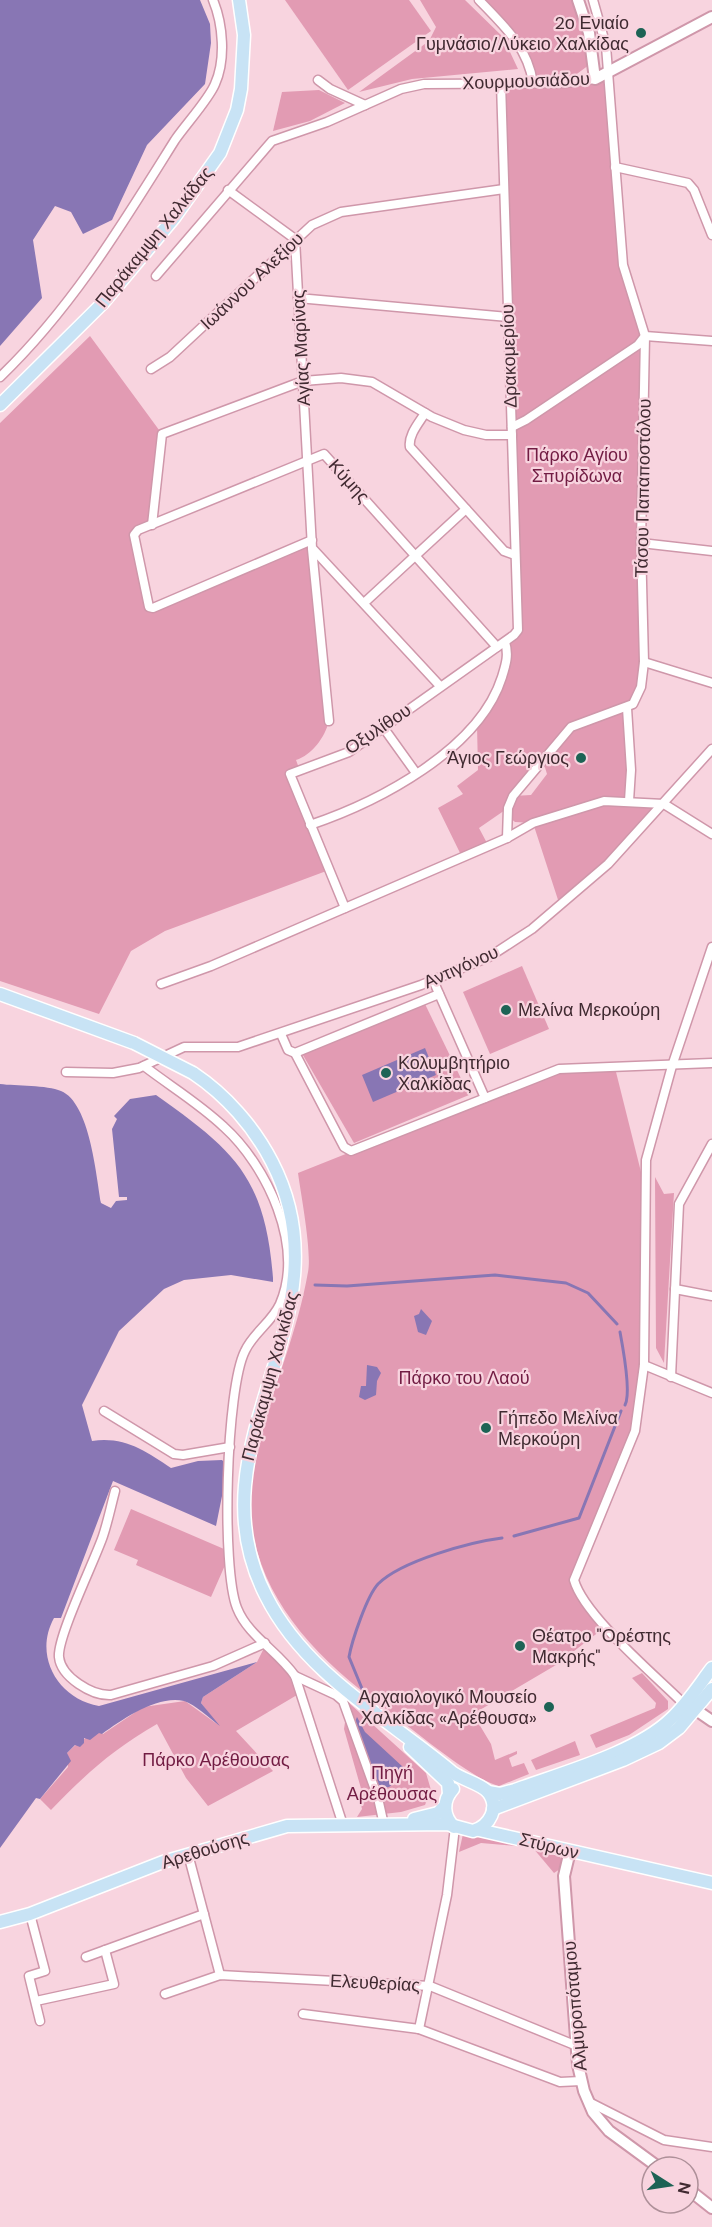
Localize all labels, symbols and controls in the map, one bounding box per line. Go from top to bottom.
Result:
place label: 2ο Ενιαίο Γυμνάσιο/Λύκειο Χαλκίδας [416,11,629,56]
marker: 2ο Ενιαίο Γυμνάσιο/Λύκειο Χαλκίδας [634,26,648,40]
street label: Χουρμουσιάδου [462,67,590,95]
street label: Παράκαμψη Χαλκίδας [90,161,219,312]
street label: Ιωάννου Αλεξίου [195,227,309,335]
street label: Αγίας Μαρίνας [286,289,316,407]
street label: Δρακομερίου [495,304,523,408]
street label: Τάσου Παπαποστόλου [629,398,657,578]
park label: Πάρκο Αγίου Σπυρίδωνα [526,443,628,488]
street label: Κύμης [323,454,375,508]
street label: Οξυλίθου [340,698,416,760]
place label: Άγιος Γεώργιος [447,746,569,770]
marker: Άγιος Γεώργιος [574,751,588,765]
street label: Αντιγόνου [420,940,502,994]
place label: Μελίνα Μερκούρη [518,998,660,1022]
marker: Μελίνα Μερκούρη [499,1003,513,1017]
place label: Κολυμβητήριο Χαλκίδας [398,1051,510,1096]
marker: Κολυμβητήριο Χαλκίδας [379,1066,393,1080]
street label: Παράκαμψη Χαλκίδας [236,1288,304,1464]
park label: Πάρκο του Λαού [398,1366,530,1390]
place label: Γήπεδο Μελίνα Μερκούρη [498,1406,618,1451]
marker: Γήπεδο Μελίνα Μερκούρη [479,1421,493,1435]
place label: Θέατρο "Ορέστης Μακρής" [532,1624,671,1669]
marker: Θέατρο "Ορέστης Μακρής" [513,1639,527,1653]
place label: Αρχαιολογικό Μουσείο Χαλκίδας «Αρέθουσα» [358,1685,537,1730]
marker: Αρχαιολογικό Μουσείο Χαλκίδας «Αρέθουσα» [542,1700,556,1714]
park label: Πάρκο Αρέθουσας [142,1748,290,1772]
park label: Πηγή Αρέθουσας [347,1761,437,1806]
street label: Αρεθούσης [158,1825,252,1875]
street label: Στύρων [517,1827,581,1865]
street label: Αλμυροπόταμου [557,1940,593,2072]
street label: Ελευθερίας [329,1969,421,1997]
north arrow [640,2155,700,2215]
text: N [673,2180,696,2196]

